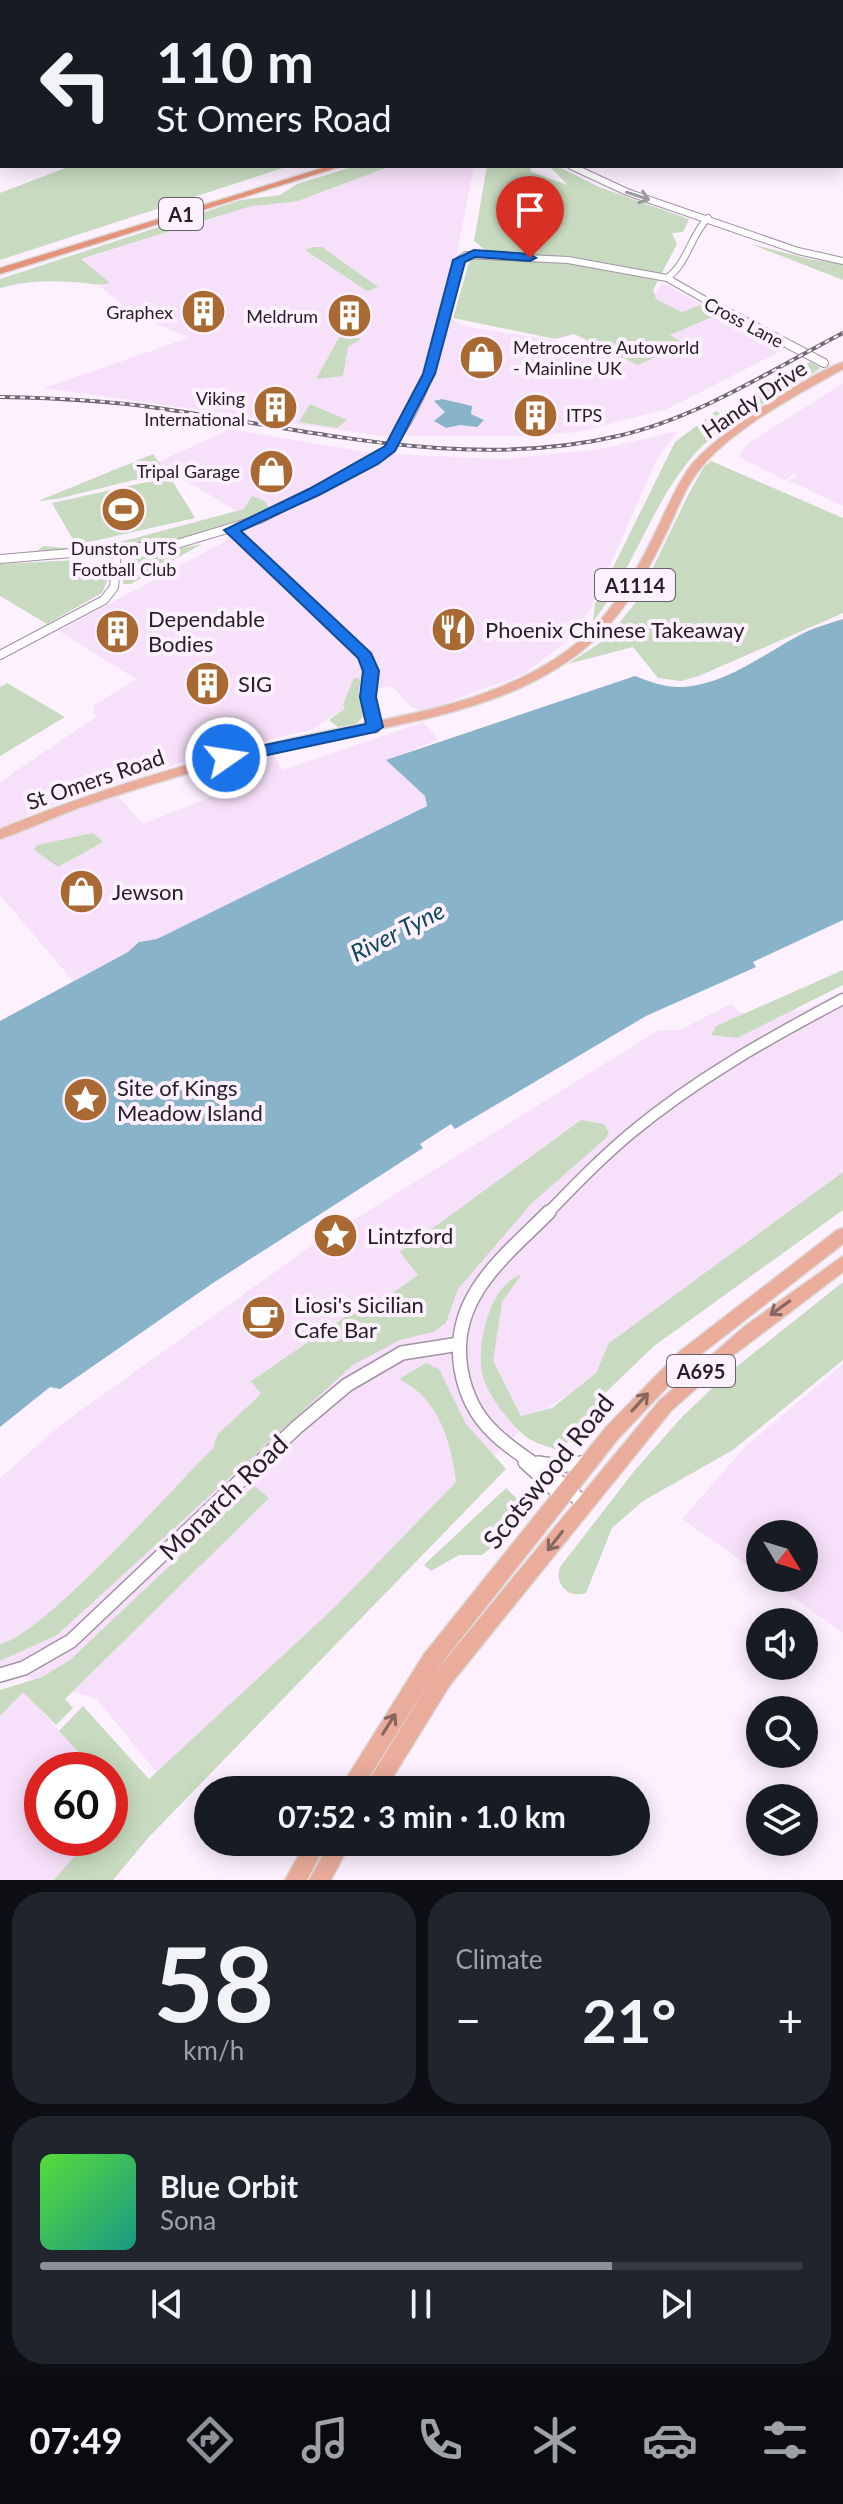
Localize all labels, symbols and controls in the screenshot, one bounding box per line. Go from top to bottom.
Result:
text: 110 m [156,28,314,95]
icon: left [24,32,128,136]
text: St Omers Road [156,96,392,140]
pin [496,176,564,258]
icon: arrive [508,188,552,232]
one-way arrow [625,189,650,204]
road number: A1 [159,198,203,230]
building icon: Graphex [180,288,228,336]
building icon: Meldrum [325,292,373,340]
street label: Cross Lane [701,292,787,352]
place label: Graphex [106,301,173,323]
place label: Meldrum [246,305,318,327]
shop icon: Metrocentre Autoworld - Mainline UK [458,333,506,381]
place label: Metrocentre Autoworld - Mainline UK [513,336,699,379]
street label: Handy Drive [696,354,812,444]
building icon: Viking International [252,384,300,432]
place label: Viking International [144,387,245,430]
building icon: ITPS [511,391,559,439]
place label: ITPS [566,404,602,426]
shop icon: Tripal Garage [247,447,295,495]
place label: Tripal Garage [136,460,240,482]
sports icon: Dunston UTS Football Club [100,486,148,534]
place label: Dunston UTS Football Club [71,537,177,580]
road number: A1114 [595,569,675,601]
place label: Dependable Bodies [148,605,265,657]
restaurant icon: Phoenix Chinese Takeaway [430,605,478,653]
building icon: Dependable Bodies [93,607,141,655]
place label: Phoenix Chinese Takeaway [485,616,745,643]
building icon: SIG [183,659,231,707]
place label: SIG [238,670,272,697]
position arrow [184,716,268,800]
street label: St Omers Road [23,743,167,815]
shop icon: Jewson [57,867,105,915]
place label: Jewson [112,878,184,905]
water label: River Tyne [345,895,449,967]
place label: Site of Kings Meadow Island [117,1074,263,1126]
place icon: Site of Kings Meadow Island [62,1076,110,1124]
place icon: Lintzford [312,1211,360,1259]
place label: Lintzford [367,1222,453,1249]
place label: Liosi's Sicilian Cafe Bar [294,1291,424,1343]
cafe icon: Liosi's Sicilian Cafe Bar [239,1293,287,1341]
one-way arrow [769,1300,791,1316]
road number: A695 [667,1355,735,1387]
street label: Scotswood Road [476,1387,620,1555]
one-way arrow [630,1393,648,1413]
street label: Monarch Road [152,1428,294,1566]
north arrow [746,1520,818,1592]
map controls [746,1520,818,1856]
one-way arrow [547,1530,564,1551]
button: sound [746,1608,818,1680]
button: search [746,1696,818,1768]
one-way arrow [381,1713,398,1735]
speed limit sign: 60 [24,1752,128,1856]
button: layers [746,1784,818,1856]
text: 07:52 · 3 min · 1.0 km [278,1798,566,1834]
text: 58 [153,1919,274,2044]
text: Climate [456,1943,542,1975]
text: 21° [582,1984,677,2056]
text: − [456,1994,481,2046]
text: + [777,1994,803,2046]
text: km/h [183,2034,244,2066]
text: Blue Orbit [160,2168,298,2204]
text: Sona [160,2204,216,2236]
icon: previous [145,2282,189,2326]
icon: pause [399,2282,443,2326]
icon: next [654,2282,698,2326]
icon: directions [182,2412,238,2468]
icon: music [297,2412,353,2468]
icon: phone [412,2412,468,2468]
icon: climate [527,2412,583,2468]
icon: car [642,2412,698,2468]
icon: filters [757,2412,813,2468]
text: 07:49 [30,2418,122,2462]

